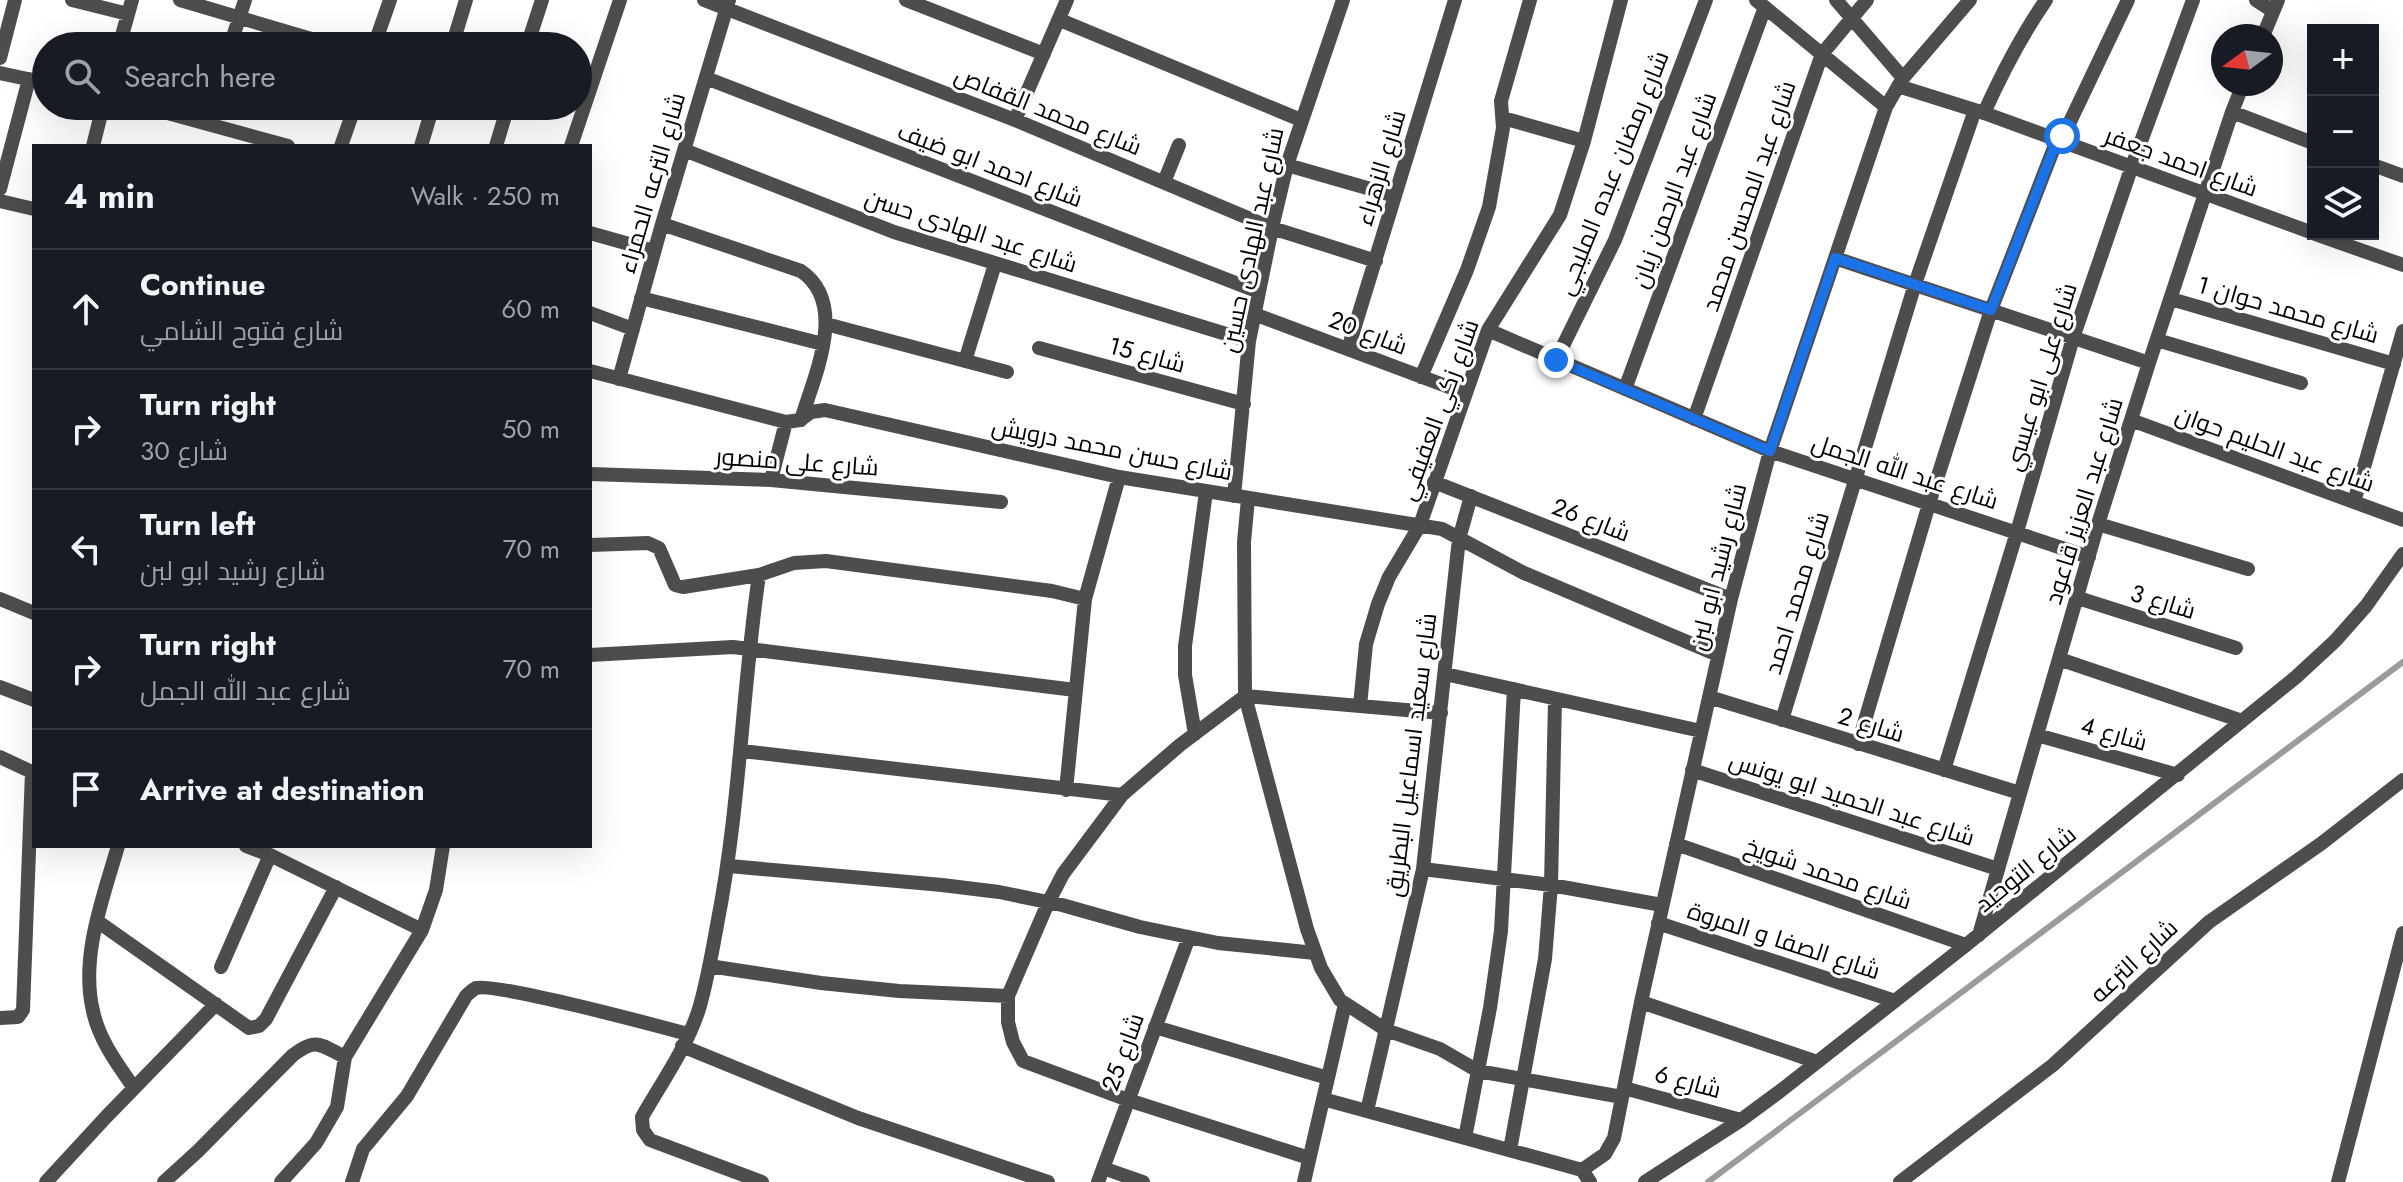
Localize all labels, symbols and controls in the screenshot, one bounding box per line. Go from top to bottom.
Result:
north arrow [2211,24,2283,96]
map controls [2307,24,2379,240]
button: + [2307,24,2379,96]
search box [32,32,592,120]
street label: شارع رمضان عبده المليجي [1547,45,1679,301]
icon: search [60,54,104,98]
text: Search here [124,55,276,98]
street label: شارع محمد القفاص [949,57,1147,164]
street label: شارع عبد المحسن محمد [1693,76,1804,316]
street label: شارع عبد الرحمن زيان [1622,87,1725,293]
street label: شارع الترعه الحمراء [609,88,694,277]
button: − [2307,96,2379,168]
street label: شارع الزهراء [1346,105,1415,230]
street label: شارع احمد ابو ضيف [893,113,1088,216]
street label: شارع احمد جعفر [2098,117,2263,205]
route start [2044,118,2080,154]
street label: شارع عبد الهادى حسين [1211,124,1292,356]
button: layers [2307,168,2379,240]
text: 4 min [64,172,155,221]
text: Walk · 250 m [410,177,560,215]
street label: شارع عبد الهادى حسن [860,180,1082,281]
text: Continue [140,263,266,306]
street label: شارع محمد حوان 1 [2193,267,2383,352]
street label: شارع على ابو عيسي [1995,278,2087,476]
icon: ahead [64,287,108,331]
text: 60 m [501,290,560,328]
street label: شارع 20 [1324,302,1413,364]
text: شارع فتوح الشامي [140,312,343,350]
street label: شارع زكي العفيفي [1389,314,1489,506]
street label: شارع 15 [1105,328,1189,382]
route end [1538,342,1574,378]
text: Turn right [140,383,276,426]
street label: شارع عبد العزيز قاعود [2035,393,2132,609]
street label: شارع عبد الحليم حوان [2171,396,2380,501]
icon: right [64,407,108,451]
street label: شارع حسن محمد درويش [989,408,1236,489]
text: 50 m [502,410,560,448]
street label: شارع عبد الله الجمل [1807,425,2003,518]
text: شارع 30 [140,432,228,470]
street label: شارع على منصور [712,438,880,485]
street label: شارع رشيد ابو لبن [1680,480,1755,654]
street label: شارع 26 [1547,489,1635,550]
text: Turn left [140,503,255,546]
street label: شارع محمد احمد [1755,507,1838,679]
icon: left [64,527,108,571]
text: 70 m [503,530,560,568]
text: شارع رشيد ابو لبن [140,552,326,590]
street label: شارع 3 [2126,575,2200,628]
street label: شارع سعيد اسماعيل البطريق [1376,611,1445,899]
text: Turn right [140,623,276,666]
icon: right [64,647,108,691]
text: 70 m [503,650,560,688]
text: شارع عبد الله الجمل [140,672,351,710]
street label: شارع 2 [1834,698,1908,751]
street label: شارع 4 [2077,707,2152,760]
street label: شارع عبد الحميد ابو يونس [1725,742,1979,855]
icon: arrive [64,767,108,811]
text: Arrive at destination [140,768,425,811]
street label: شارع التوحيد [1968,817,2084,920]
street label: شارع محمد شويخ [1740,828,1917,919]
street label: شارع الصفا و المروة [1683,893,1885,988]
street label: شارع الترعه [2082,911,2185,1011]
street label: شارع 25 [1092,1008,1153,1096]
street label: شارع 6 [1651,1056,1725,1107]

